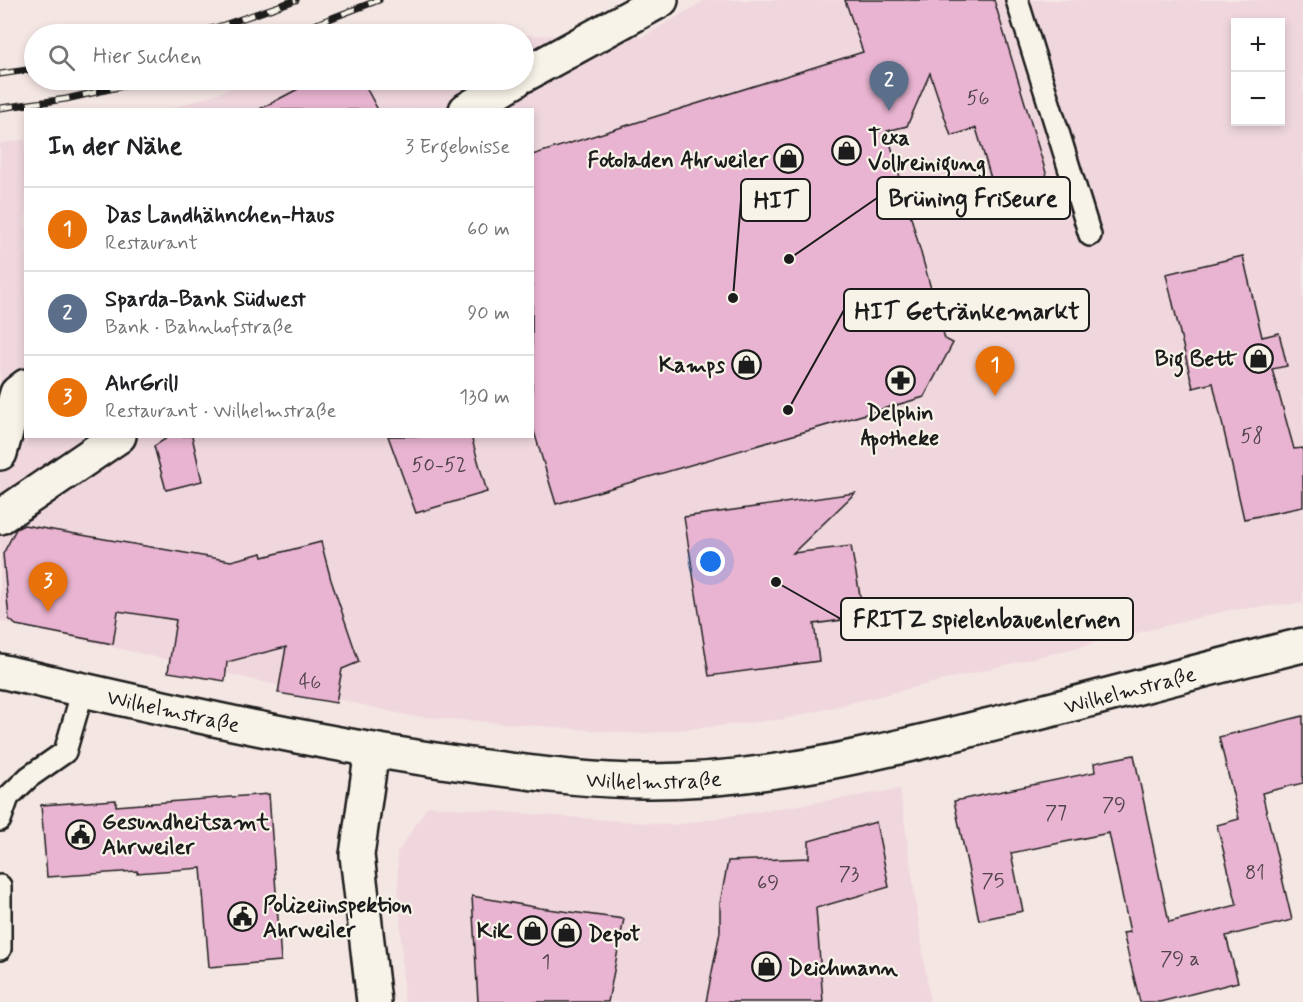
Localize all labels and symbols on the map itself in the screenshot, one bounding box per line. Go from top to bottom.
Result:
pin: 2 [870,62,908,111]
house number: 56 [966,85,990,112]
place label: Texa Vollreinigung [868,125,986,182]
shop icon: Texa Vollreinigung [831,134,863,166]
shop icon: Fotoladen Ahrweiler [773,143,805,175]
place label: Fotoladen Ahrweiler [587,147,769,175]
callout: Brüning Friseure [877,177,1070,219]
callout: HIT [741,179,810,221]
text: Brüning Friseure [888,184,1058,218]
text: HIT [754,186,800,217]
callout: HIT Getränkemarkt [844,289,1089,331]
text: HIT Getränkemarkt [854,297,1080,328]
shop icon: Big Bett [1242,342,1274,374]
pin: 1 [976,346,1014,396]
place label: Big Bett [1155,346,1237,378]
shop icon: Kamps [730,348,762,380]
place label: Kamps [659,352,725,380]
pharmacy icon: Delphin Apotheke [884,364,916,396]
place label: Delphin Apotheke [861,400,939,455]
house number: 58 [1241,423,1263,450]
house number: 50-52 [412,452,466,479]
your location [696,547,725,576]
pin: 3 [28,562,68,612]
callout: FRITZ spielenbauenlernen [841,598,1133,640]
text: FRITZ spielenbauenlernen [853,605,1121,636]
street label: Wilhelmstraße [1061,661,1199,722]
house number: 46 [299,669,321,696]
street label: Wilhelmstraße [104,684,242,740]
street label: Wilhelmstraße [585,766,723,797]
house number: 79 [1102,792,1126,819]
house number: 77 [1045,800,1067,827]
place label: Gesundheitsamt Ahrweiler [102,809,271,862]
public building icon: Gesundheitsamt Ahrweiler [65,818,97,850]
house number: 81 [1245,860,1265,887]
house number: 73 [839,861,859,888]
house number: 75 [982,868,1004,895]
house number: 69 [757,870,779,897]
place label: Polizeiinspektion Ahrweiler [263,892,412,945]
public building icon: Polizeiinspektion Ahrweiler [226,901,258,933]
shop icon: KiK [517,914,549,946]
shop icon: Depot [551,917,583,949]
place label: KiK [477,918,512,946]
place label: Depot [588,921,641,949]
house number: 79 a [1160,946,1200,973]
house number: 1 [542,949,550,976]
shop icon: Deichmann [751,951,783,983]
place label: Deichmann [788,955,898,983]

